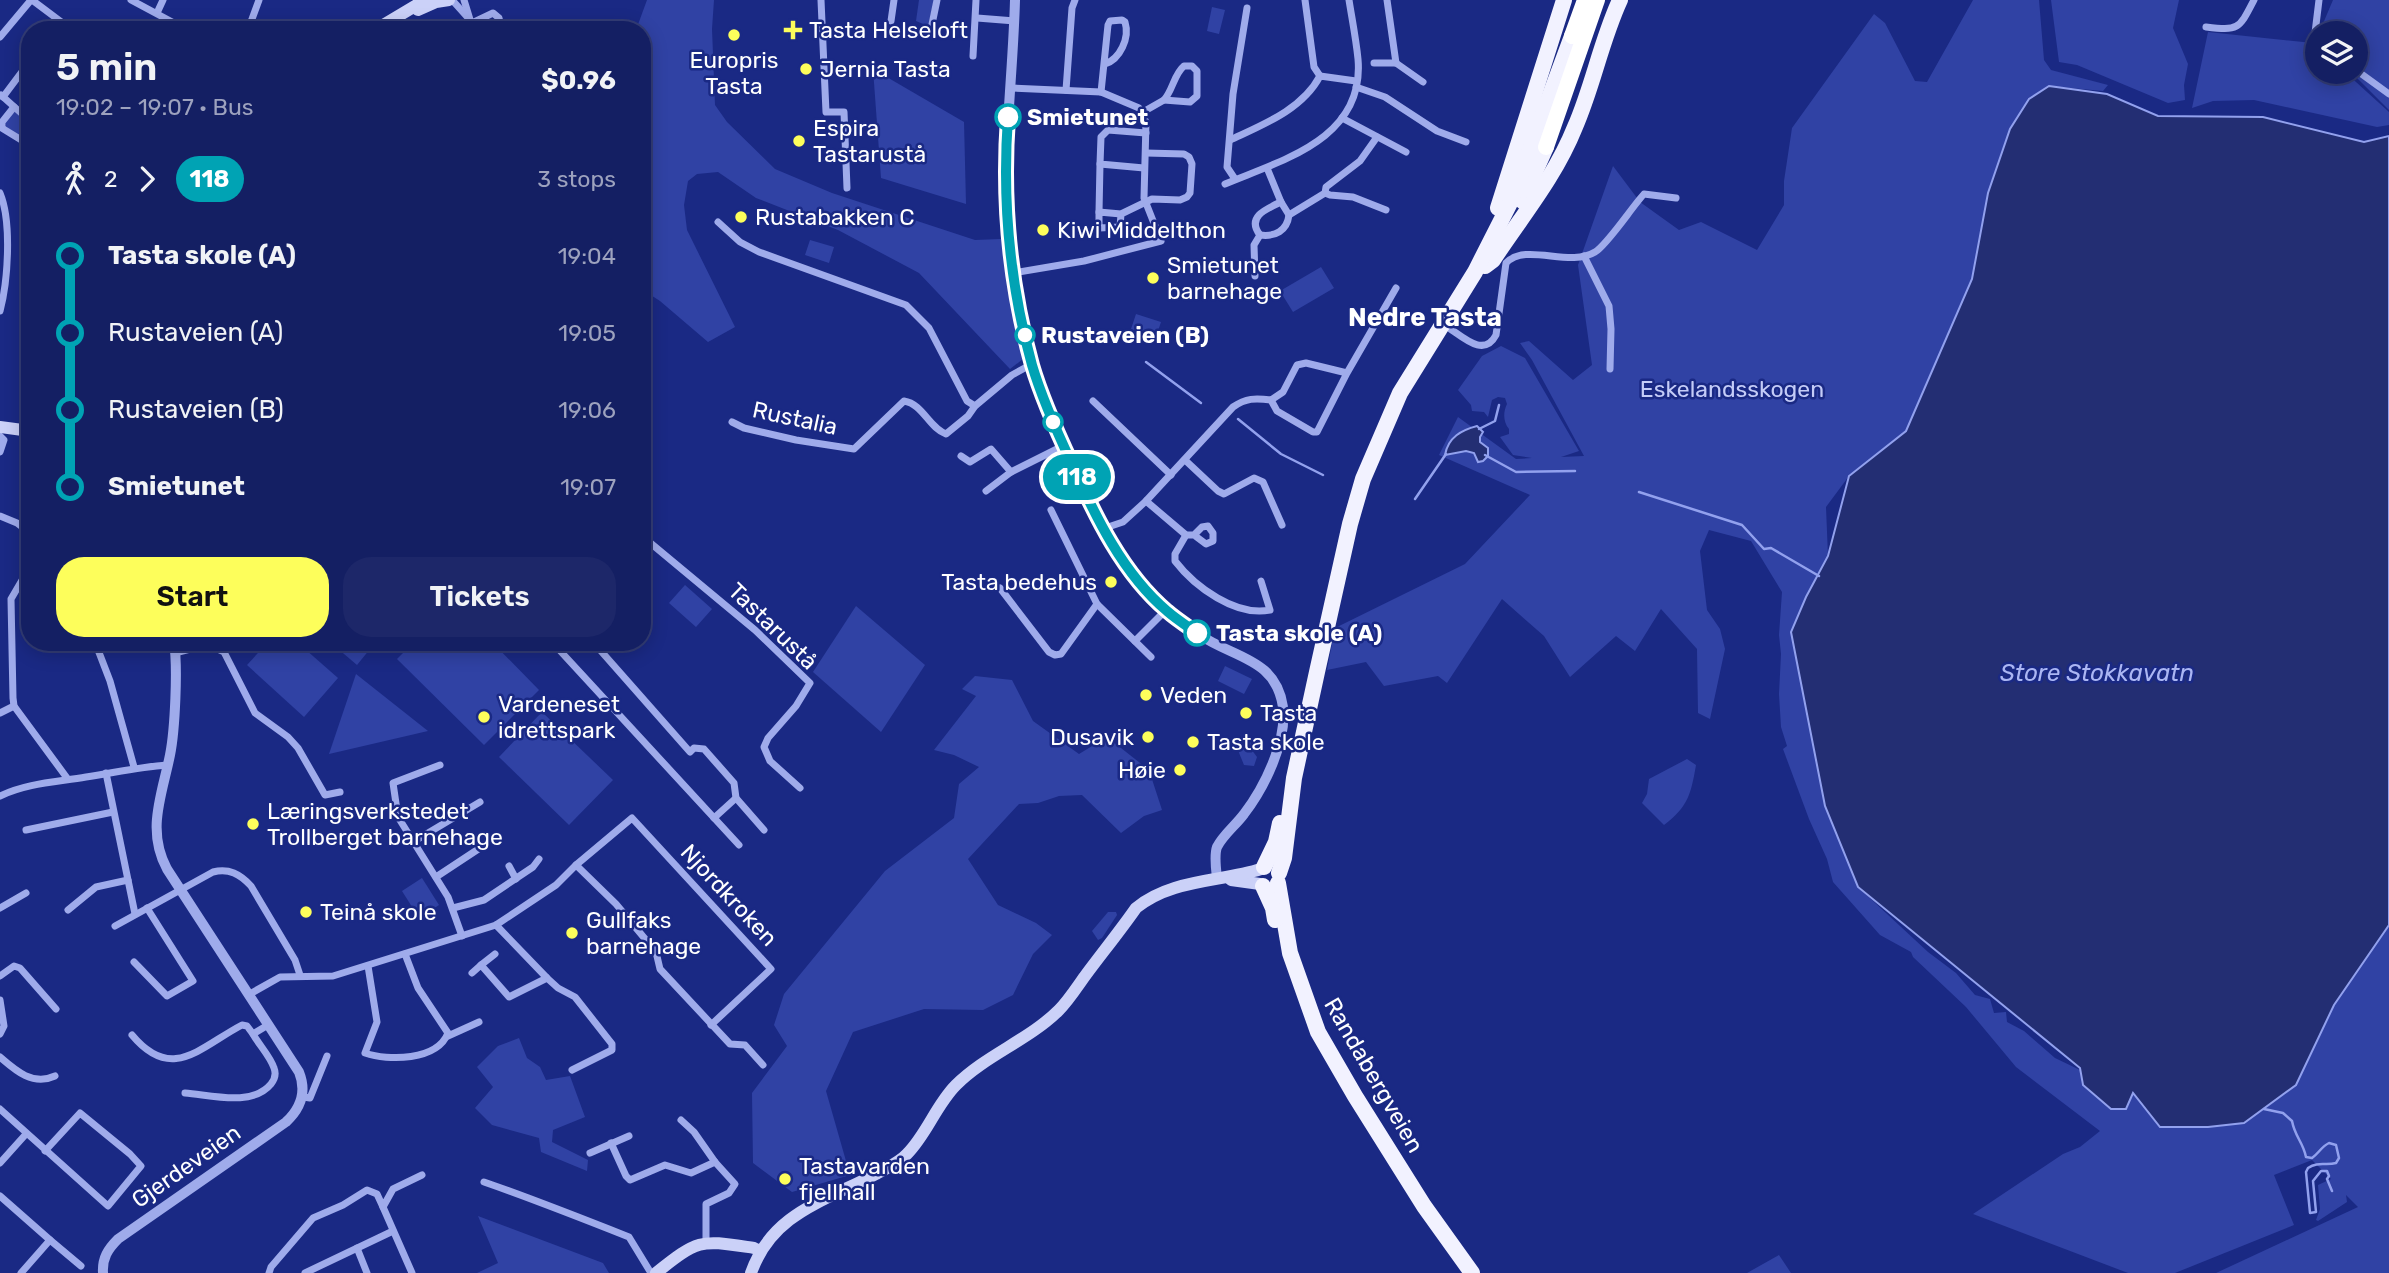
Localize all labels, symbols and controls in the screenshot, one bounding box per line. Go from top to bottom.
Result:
place label: Tasta Helseloft [809,16,968,44]
marker: Tasta Helseloft [783,20,803,40]
map controls [2305,21,2368,84]
button: layers [2305,21,2368,84]
marker: Europris Tasta [726,27,742,43]
text: 5 min [56,44,157,90]
place label: Europris Tasta [689,46,779,100]
place label: Jernia Tasta [820,55,951,83]
marker: Jernia Tasta [798,61,814,77]
text: $0.96 [541,65,616,96]
text: 19:02 – 19:07 · Bus [56,93,254,121]
place label: Smietunet [1027,103,1148,131]
marker: Smietunet [995,104,1021,130]
place label: Espira Tastarustå [813,114,926,168]
marker: Espira Tastarustå [791,133,807,149]
icon: walk [56,160,94,198]
icon: forward [128,160,166,198]
text: 2 [104,165,118,193]
text: 118 [190,165,230,193]
text: 3 stops [537,165,616,193]
place label: Rustabakken C [755,203,915,231]
marker: Rustabakken C [733,209,749,225]
place label: Kiwi Middelthon [1057,216,1226,244]
marker: Kiwi Middelthon [1035,222,1051,238]
text: Tasta skole (A) [108,240,296,271]
text: 19:04 [558,242,616,270]
place label: Smietunet barnehage [1167,251,1282,305]
marker: Smietunet barnehage [1145,270,1161,286]
district label: Nedre Tasta [1348,302,1502,333]
text: Rustaveien (A) [108,317,283,348]
text: 19:05 [558,319,616,347]
place label: Rustaveien (B) [1041,321,1209,349]
marker: Rustaveien (B) [1015,325,1035,345]
park label: Eskelandsskogen [1640,375,1824,403]
text: Rustaveien (B) [108,394,284,425]
street label: Rustalia [750,395,840,441]
text: 19:06 [558,396,616,424]
unlabelled marker [1043,412,1063,432]
line badge: 118 [1037,454,1117,500]
text: 118 [1057,463,1097,491]
text: Smietunet [108,471,245,502]
text: 19:07 [560,473,616,501]
button: Start [56,557,329,637]
button: Tickets [343,557,616,637]
place label: Tasta bedehus [941,568,1097,596]
marker: Tasta bedehus [1103,574,1119,590]
street label: Tastarustå [723,577,823,675]
place label: Tasta skole (A) [1216,619,1382,647]
marker: Tasta skole (A) [1184,620,1210,646]
water label: Store Stokkavatn [2000,659,2194,687]
place label: Veden [1160,681,1227,709]
marker: Veden [1138,687,1154,703]
place label: Vardeneset idrettspark [498,690,620,744]
place label: Tasta [1260,699,1317,727]
marker: Tasta [1238,705,1254,721]
marker: Vardeneset idrettspark [476,709,492,725]
place label: Dusavik [1050,723,1134,751]
place label: Tasta skole [1207,728,1325,756]
marker: Dusavik [1140,729,1156,745]
marker: Tasta skole [1185,734,1201,750]
place label: Høie [1118,756,1166,784]
marker: Høie [1172,762,1188,778]
place label: Læringsverkstedet Trollberget barnehage [267,797,503,851]
marker: Læringsverkstedet Trollberget barnehage [245,816,261,832]
street label: Njordkroken [675,838,783,952]
place label: Teinå skole [320,898,437,926]
marker: Teinå skole [298,904,314,920]
place label: Gullfaks barnehage [586,906,701,960]
marker: Gullfaks barnehage [564,925,580,941]
street label: Randabergveien [1318,992,1430,1158]
street label: Gjerdeveien [126,1118,246,1214]
place label: Tastavarden fjellhall [799,1152,930,1206]
marker: Tastavarden fjellhall [777,1171,793,1187]

